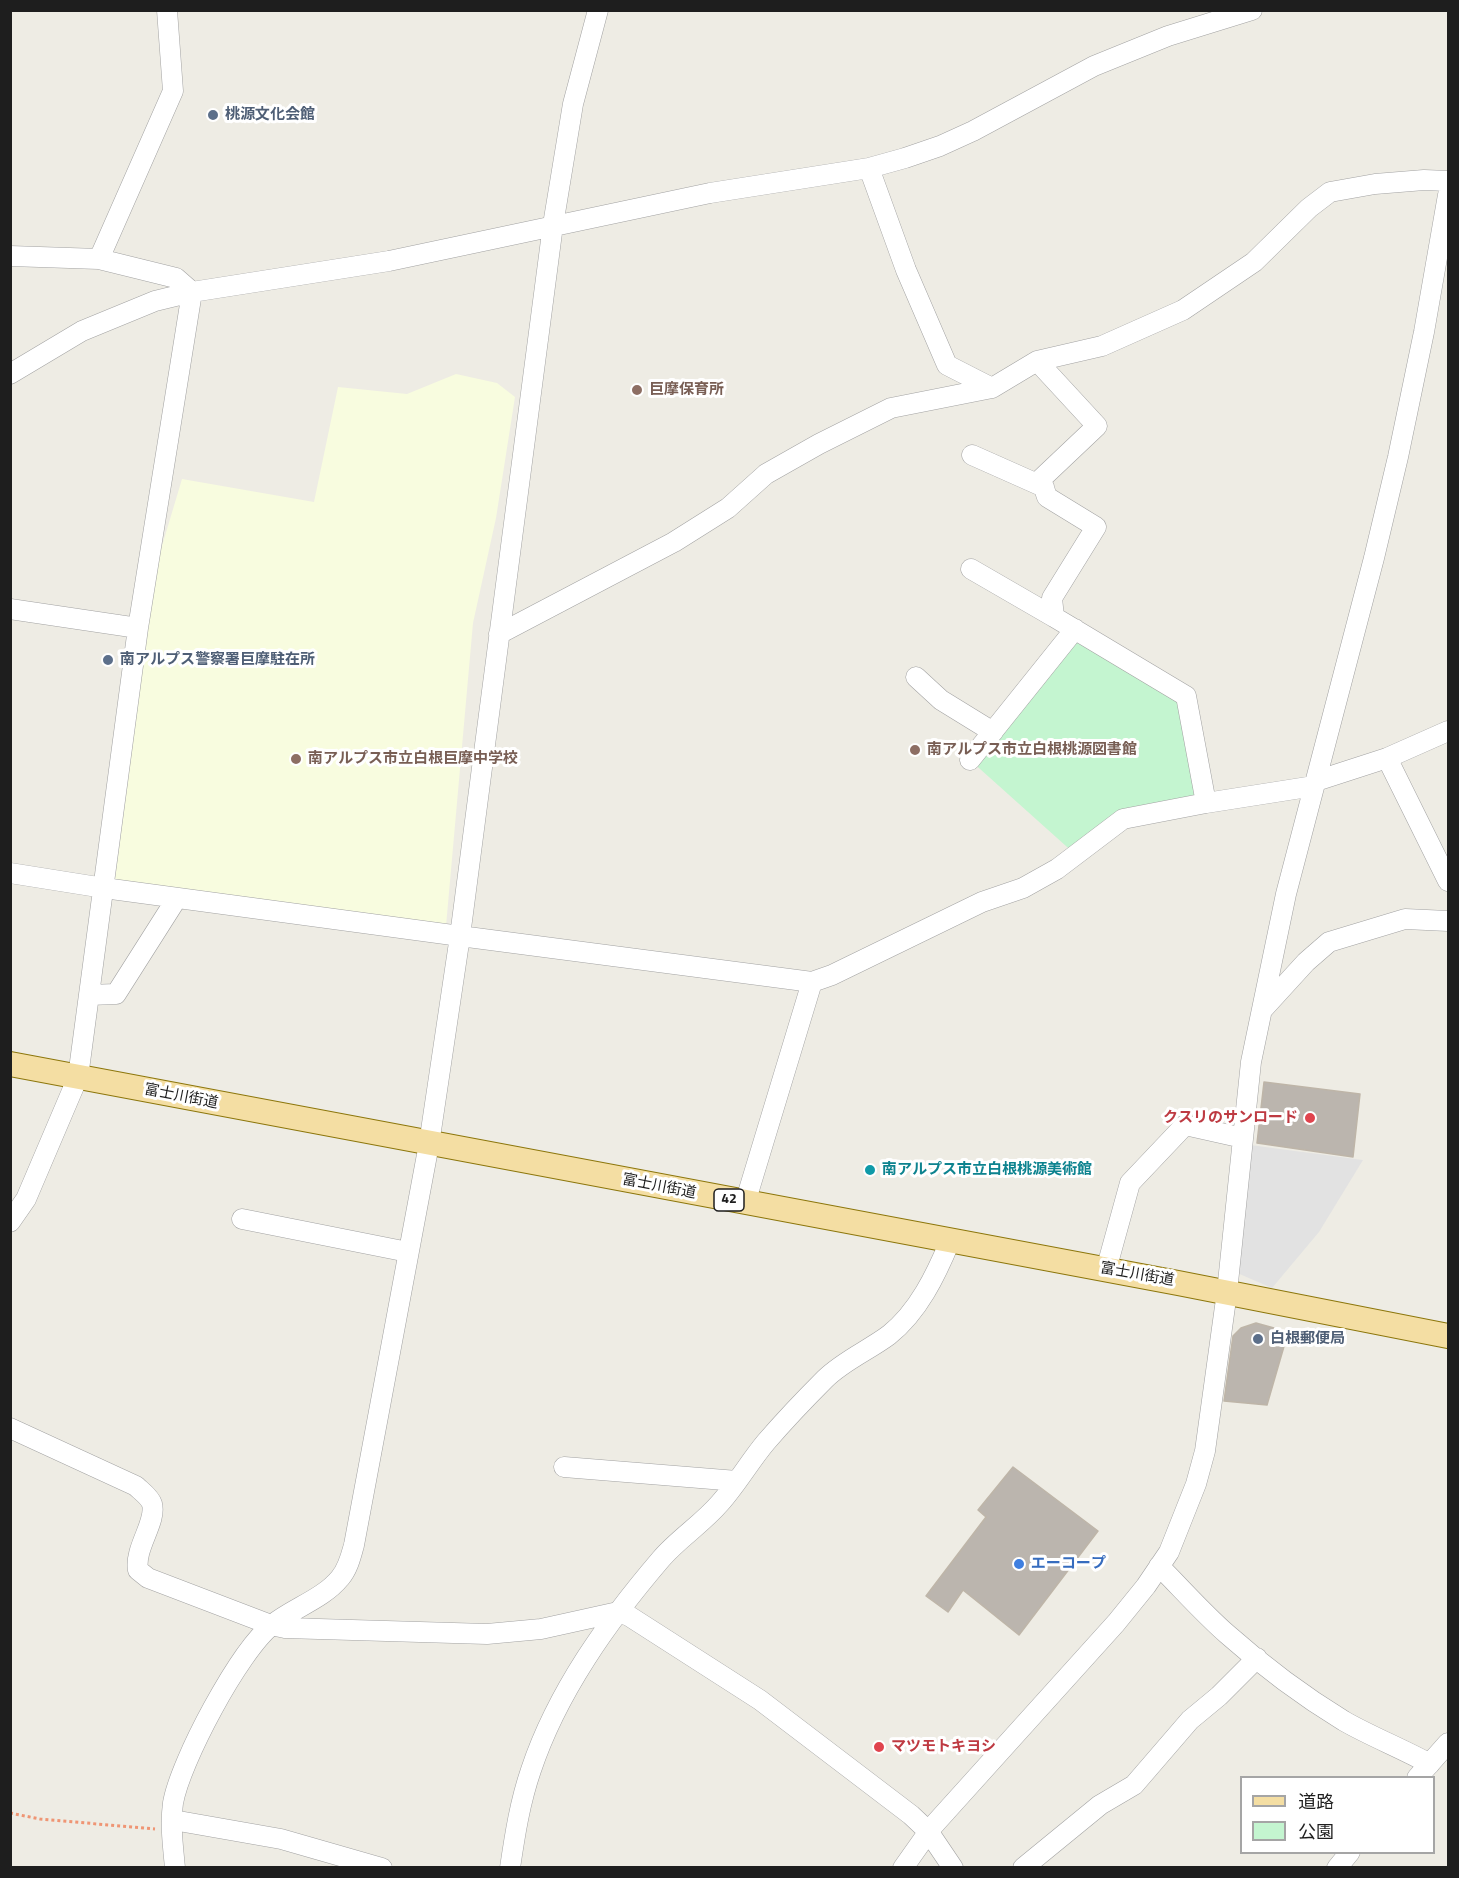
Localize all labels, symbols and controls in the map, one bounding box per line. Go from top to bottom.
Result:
place label: 桃源文化会館 [225,106,315,124]
marker: 桃源文化会館 [206,108,220,122]
place label: 巨摩保育所 [649,381,724,399]
marker: 巨摩保育所 [630,383,644,397]
place label: 南アルプス警察署巨摩駐在所 [120,651,315,669]
marker: 南アルプス警察署巨摩駐在所 [101,653,115,667]
place label: 南アルプス市立白根桃源図書館 [927,741,1137,759]
marker: 南アルプス市立白根桃源図書館 [908,743,922,757]
place label: 南アルプス市立白根巨摩中学校 [308,750,518,768]
marker: 南アルプス市立白根巨摩中学校 [289,752,303,766]
street label: 富士川街道 [142,1081,220,1113]
place label: クスリのサンロード [1163,1109,1298,1127]
marker: クスリのサンロード [1303,1111,1317,1125]
place label: 南アルプス市立白根桃源美術館 [882,1161,1092,1179]
marker: 南アルプス市立白根桃源美術館 [863,1163,877,1177]
street label: 富士川街道 [620,1171,698,1203]
road number: 42 [714,1189,744,1211]
street label: 富士川街道 [1099,1260,1175,1290]
place label: 白根郵便局 [1270,1330,1345,1348]
marker: 白根郵便局 [1251,1332,1265,1346]
place label: エーコープ [1031,1555,1106,1573]
marker: エーコープ [1012,1557,1026,1571]
place label: マツモトキヨシ [891,1738,996,1756]
marker: マツモトキヨシ [872,1740,886,1754]
legend [1240,1776,1435,1854]
text: 道路 [1298,1788,1334,1815]
text: 公園 [1298,1818,1334,1845]

